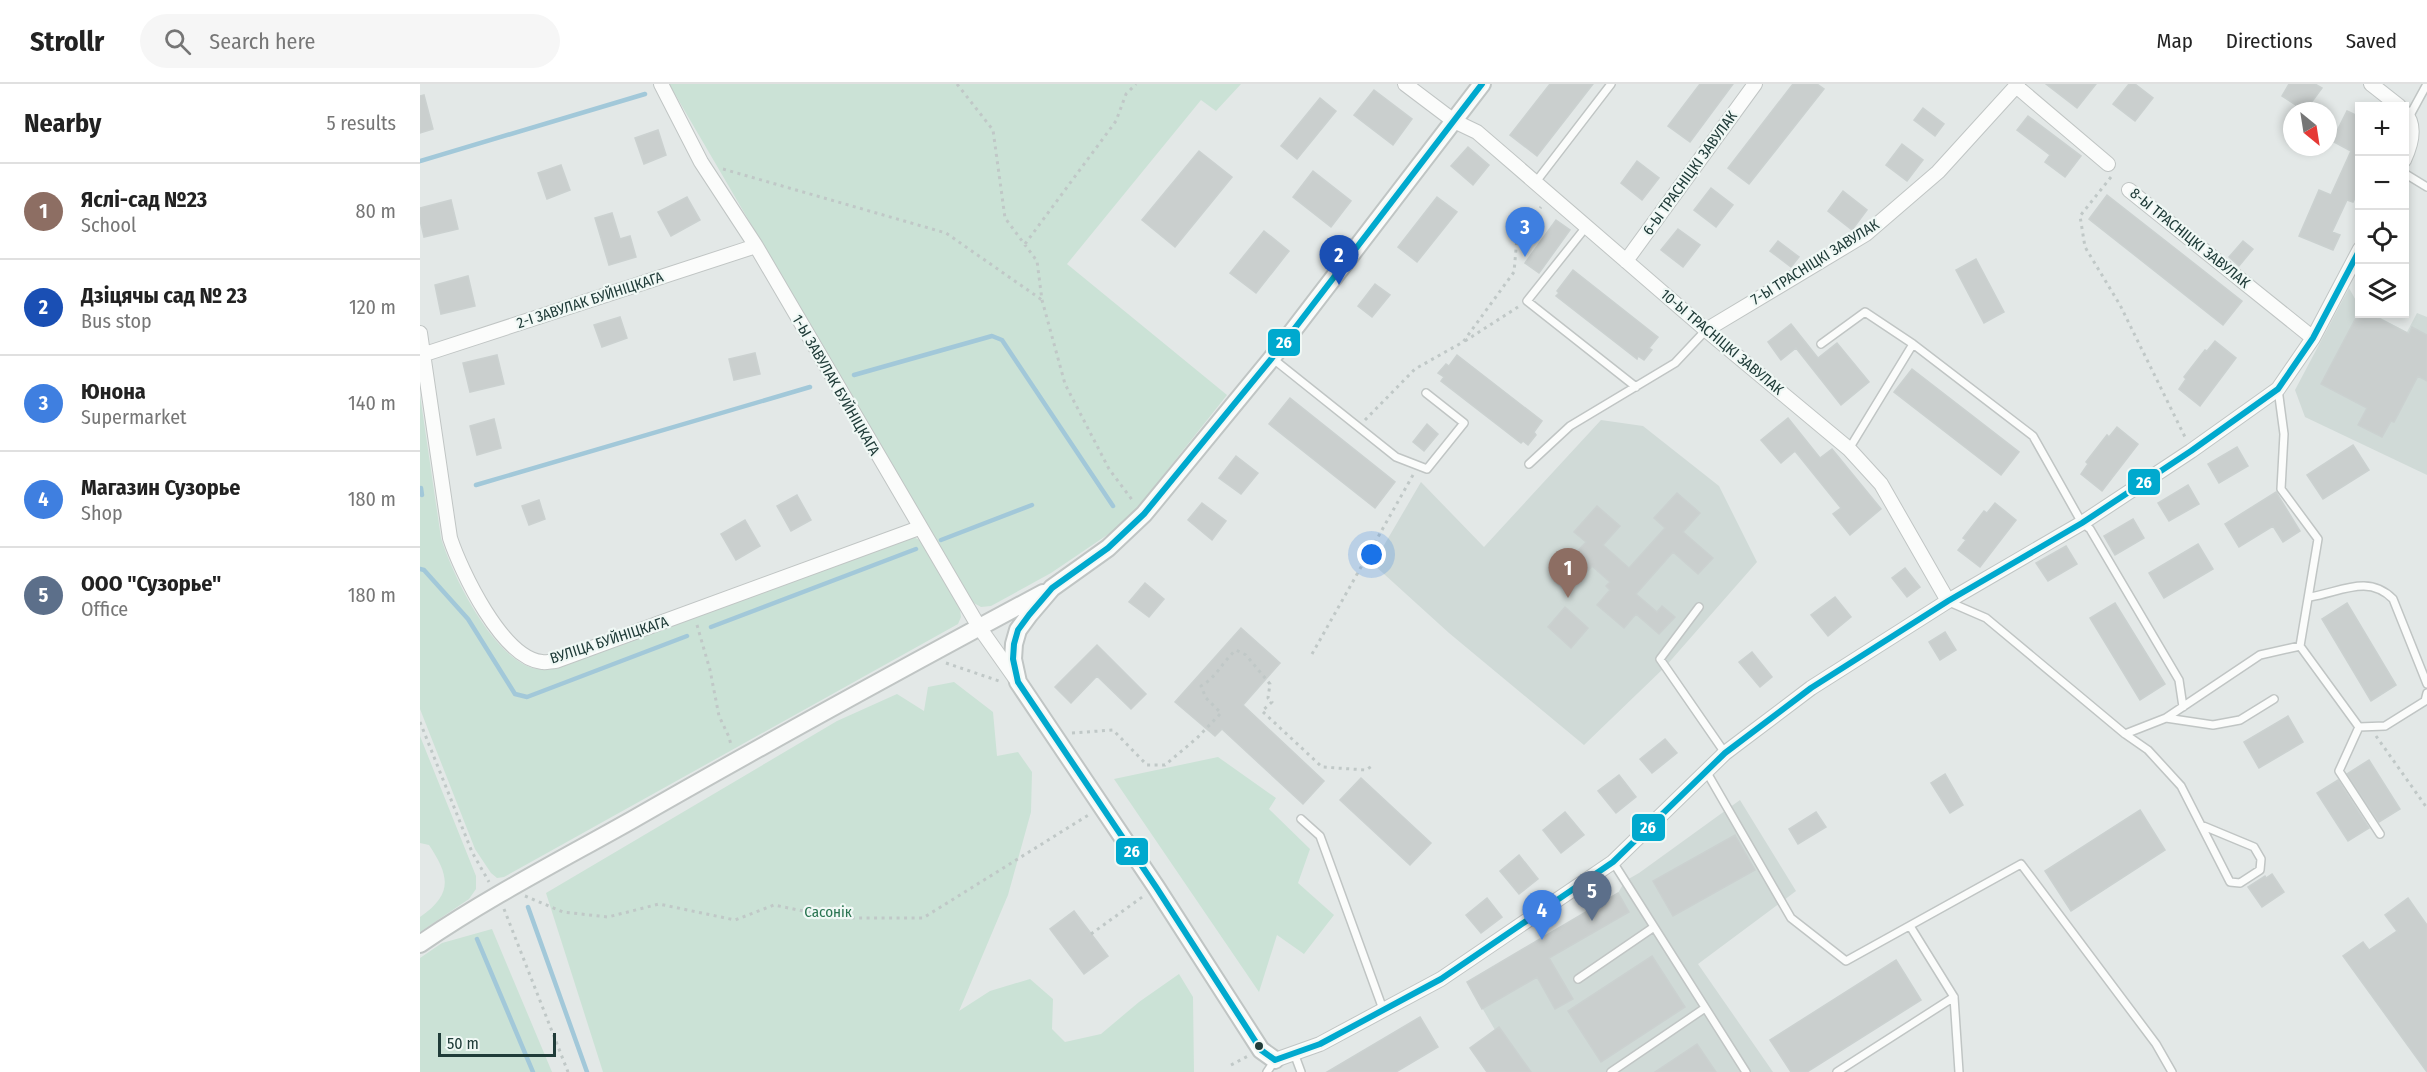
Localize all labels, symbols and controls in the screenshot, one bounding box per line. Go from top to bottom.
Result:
search box [140,14,560,68]
text: Strollr [30,25,104,58]
icon: search [161,25,194,58]
text: Search here [209,28,315,55]
text: Map [2156,28,2193,54]
text: Directions [2226,28,2313,54]
text: Saved [2346,28,2397,54]
north arrow [2283,102,2337,156]
map controls [2355,102,2409,318]
button: + [2355,102,2409,156]
street label: 6-Ы ТРАСНІЦКІ ЗАВУЛАК [1639,107,1741,239]
text: Nearby [24,108,101,139]
text: 5 results [326,111,396,135]
button: − [2355,156,2409,210]
street label: 8-Ы ТРАСНІЦКІ ЗАВУЛАК [2126,184,2254,292]
text: Яслі-сад №23 [81,186,207,213]
text: 1 [39,199,48,223]
text: 80 m [356,199,396,223]
pin: 3 [1506,208,1544,257]
button: locate [2355,210,2409,264]
text: School [81,213,136,237]
street label: 7-Ы ТРАСНІЦКІ ЗАВУЛАК [1748,215,1882,309]
pin: 2 [1320,236,1358,285]
button: layers [2355,264,2409,318]
street label: 2-І ЗАВУЛАК БУЙНІЦКАГА [515,268,666,332]
text: Дзіцячы сад № 23 [81,282,247,309]
street label: 10-Ы ТРАСНІЦКІ ЗАВУЛАК [1657,285,1787,399]
text: 2 [39,295,48,319]
text: 120 m [349,295,396,319]
text: Bus stop [81,309,152,333]
street label: 1-Ы ЗАВУЛАК БУЙНІЦКАГА [788,312,884,459]
line badge: 26 [1267,328,1301,357]
text: 26 [1275,333,1292,352]
text: Юнона [81,378,146,405]
text: 3 [39,391,48,415]
text: 140 m [348,391,396,415]
text: Supermarket [81,405,187,429]
line badge: 26 [2127,468,2161,496]
text: 26 [2135,473,2152,492]
text: Магазин Сузорье [81,474,240,501]
text: 4 [38,487,49,511]
text: 180 m [348,487,396,511]
text: Shop [81,501,123,525]
your location [1357,540,1386,569]
pin: 1 [1548,548,1588,598]
text: ООО "Сузорье" [81,570,221,597]
text: 5 [39,583,48,607]
text: 180 m [348,583,396,607]
text: Office [81,597,128,621]
street label: ВУЛІЦА БУЙНІЦКАГА [548,612,671,668]
line badge: 26 [1631,813,1666,842]
text: 26 [1639,818,1656,837]
line badge: 26 [1115,837,1149,866]
text: 26 [1123,842,1140,861]
pin: 5 [1572,872,1612,921]
pin: 4 [1522,890,1562,940]
park label: Сасонік [804,903,852,921]
scale bar [438,1030,556,1058]
text: 50 m [447,1034,479,1053]
unlabelled marker [1253,1040,1265,1052]

